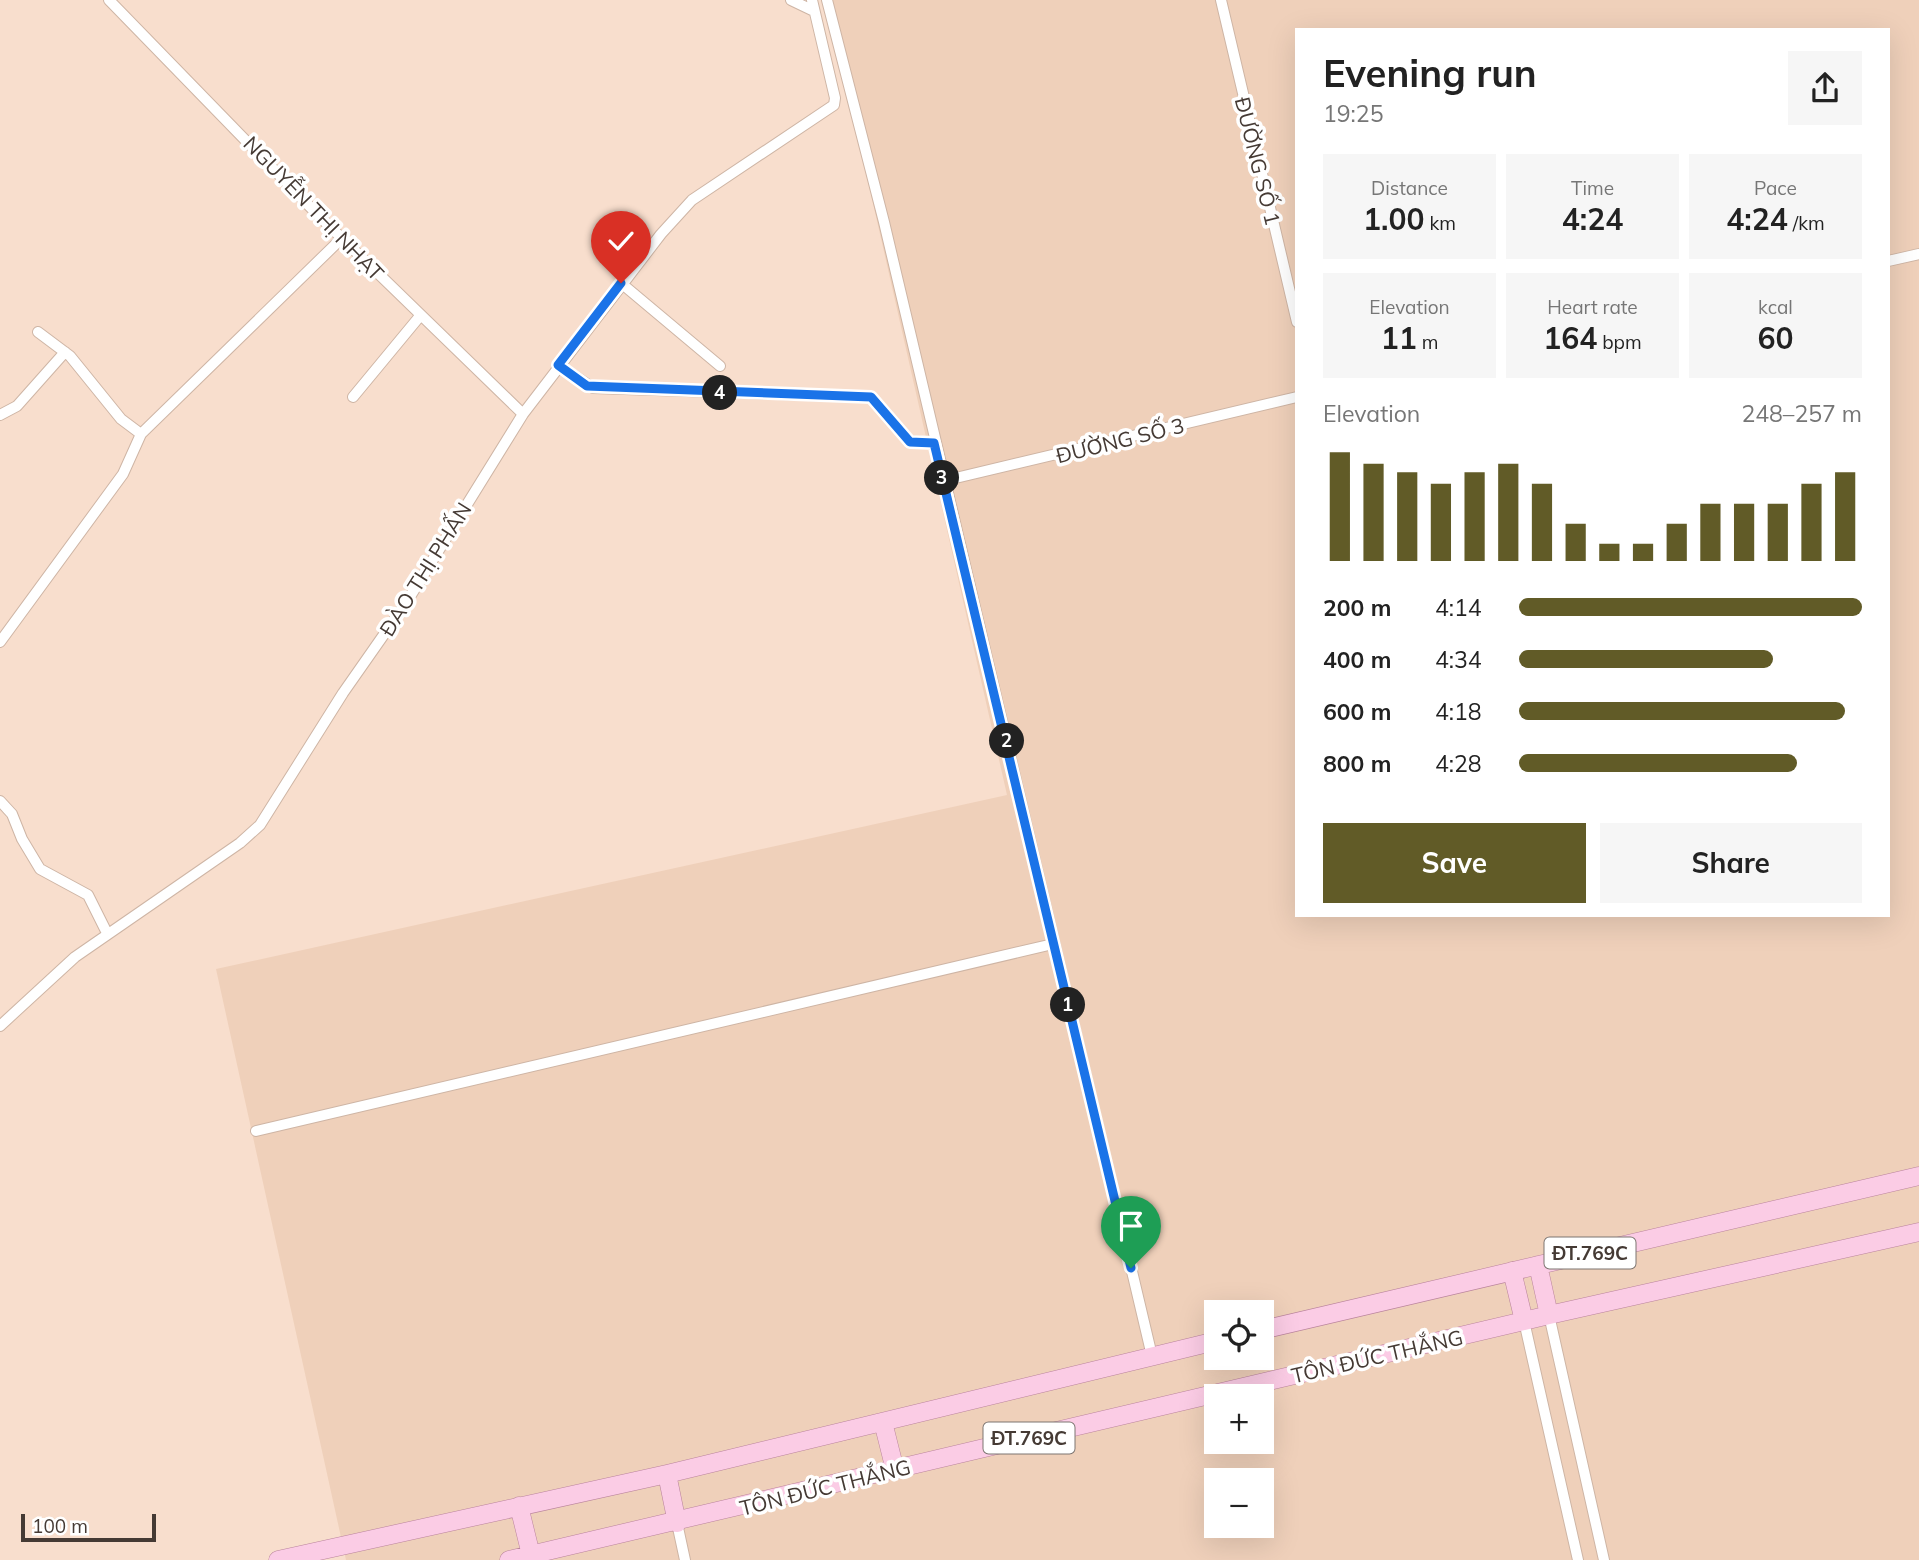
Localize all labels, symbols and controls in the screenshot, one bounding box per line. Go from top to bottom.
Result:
text: Evening run [1323,49,1537,97]
button: share [1788,51,1862,125]
street label: ĐƯỜNG SỐ 1 [1230,94,1287,228]
text: 19:25 [1323,99,1383,128]
street label: NGUYỄN THỊ NHẠT [238,130,391,286]
text: Distance [1371,176,1448,200]
text: Time [1571,176,1614,200]
text: Pace [1754,176,1797,200]
text: 1.00 [1363,200,1425,238]
text: 4:24 [1562,200,1623,238]
text: 4:24 [1726,200,1788,238]
pin [591,211,651,283]
text: km [1425,211,1456,235]
text: /km [1788,211,1825,235]
icon: check [602,222,640,260]
text: Elevation [1369,295,1450,319]
text: Heart rate [1547,295,1638,319]
text: kcal [1758,295,1793,319]
text: 11 [1381,319,1417,357]
text: 164 [1543,319,1597,357]
text: 60 [1758,319,1794,357]
text: m [1417,330,1438,354]
text: bpm [1597,330,1642,354]
pin: 4 [702,376,738,410]
text: 4 [714,380,725,404]
text: Elevation [1323,399,1420,428]
text: 248–257 m [1741,399,1862,428]
street label: ĐƯỜNG SỐ 3 [1053,411,1187,468]
pin: 3 [925,461,960,496]
text: 3 [936,465,947,489]
street label: ĐÀO THỊ PHẤN [373,497,477,641]
text: 200 m [1323,593,1391,622]
text: 4:14 [1435,593,1482,622]
text: 400 m [1323,645,1391,674]
text: 4:34 [1435,645,1482,674]
text: 600 m [1323,697,1391,726]
text: 4:18 [1435,697,1482,726]
pin: 2 [990,724,1024,758]
text: 2 [1001,728,1012,752]
text: 800 m [1323,749,1391,778]
text: 4:28 [1435,749,1482,778]
button: Save [1323,823,1586,903]
button: Share [1600,823,1862,903]
pin: 1 [1050,988,1086,1023]
text: 1 [1062,992,1073,1016]
pin [1101,1196,1161,1268]
icon: arrive [1112,1207,1150,1245]
road number: ĐT.769C [1544,1238,1636,1268]
map controls [1204,1300,1274,1538]
button: locate [1204,1300,1274,1370]
street label: TÔN ĐỨC THẮNG [1288,1323,1465,1388]
button: + [1204,1384,1274,1454]
road number: ĐT.769C [984,1422,1074,1454]
street label: TÔN ĐỨC THẮNG [737,1452,913,1521]
button: − [1204,1468,1274,1538]
scale bar [21,1511,156,1543]
text: 100 m [32,1514,88,1538]

